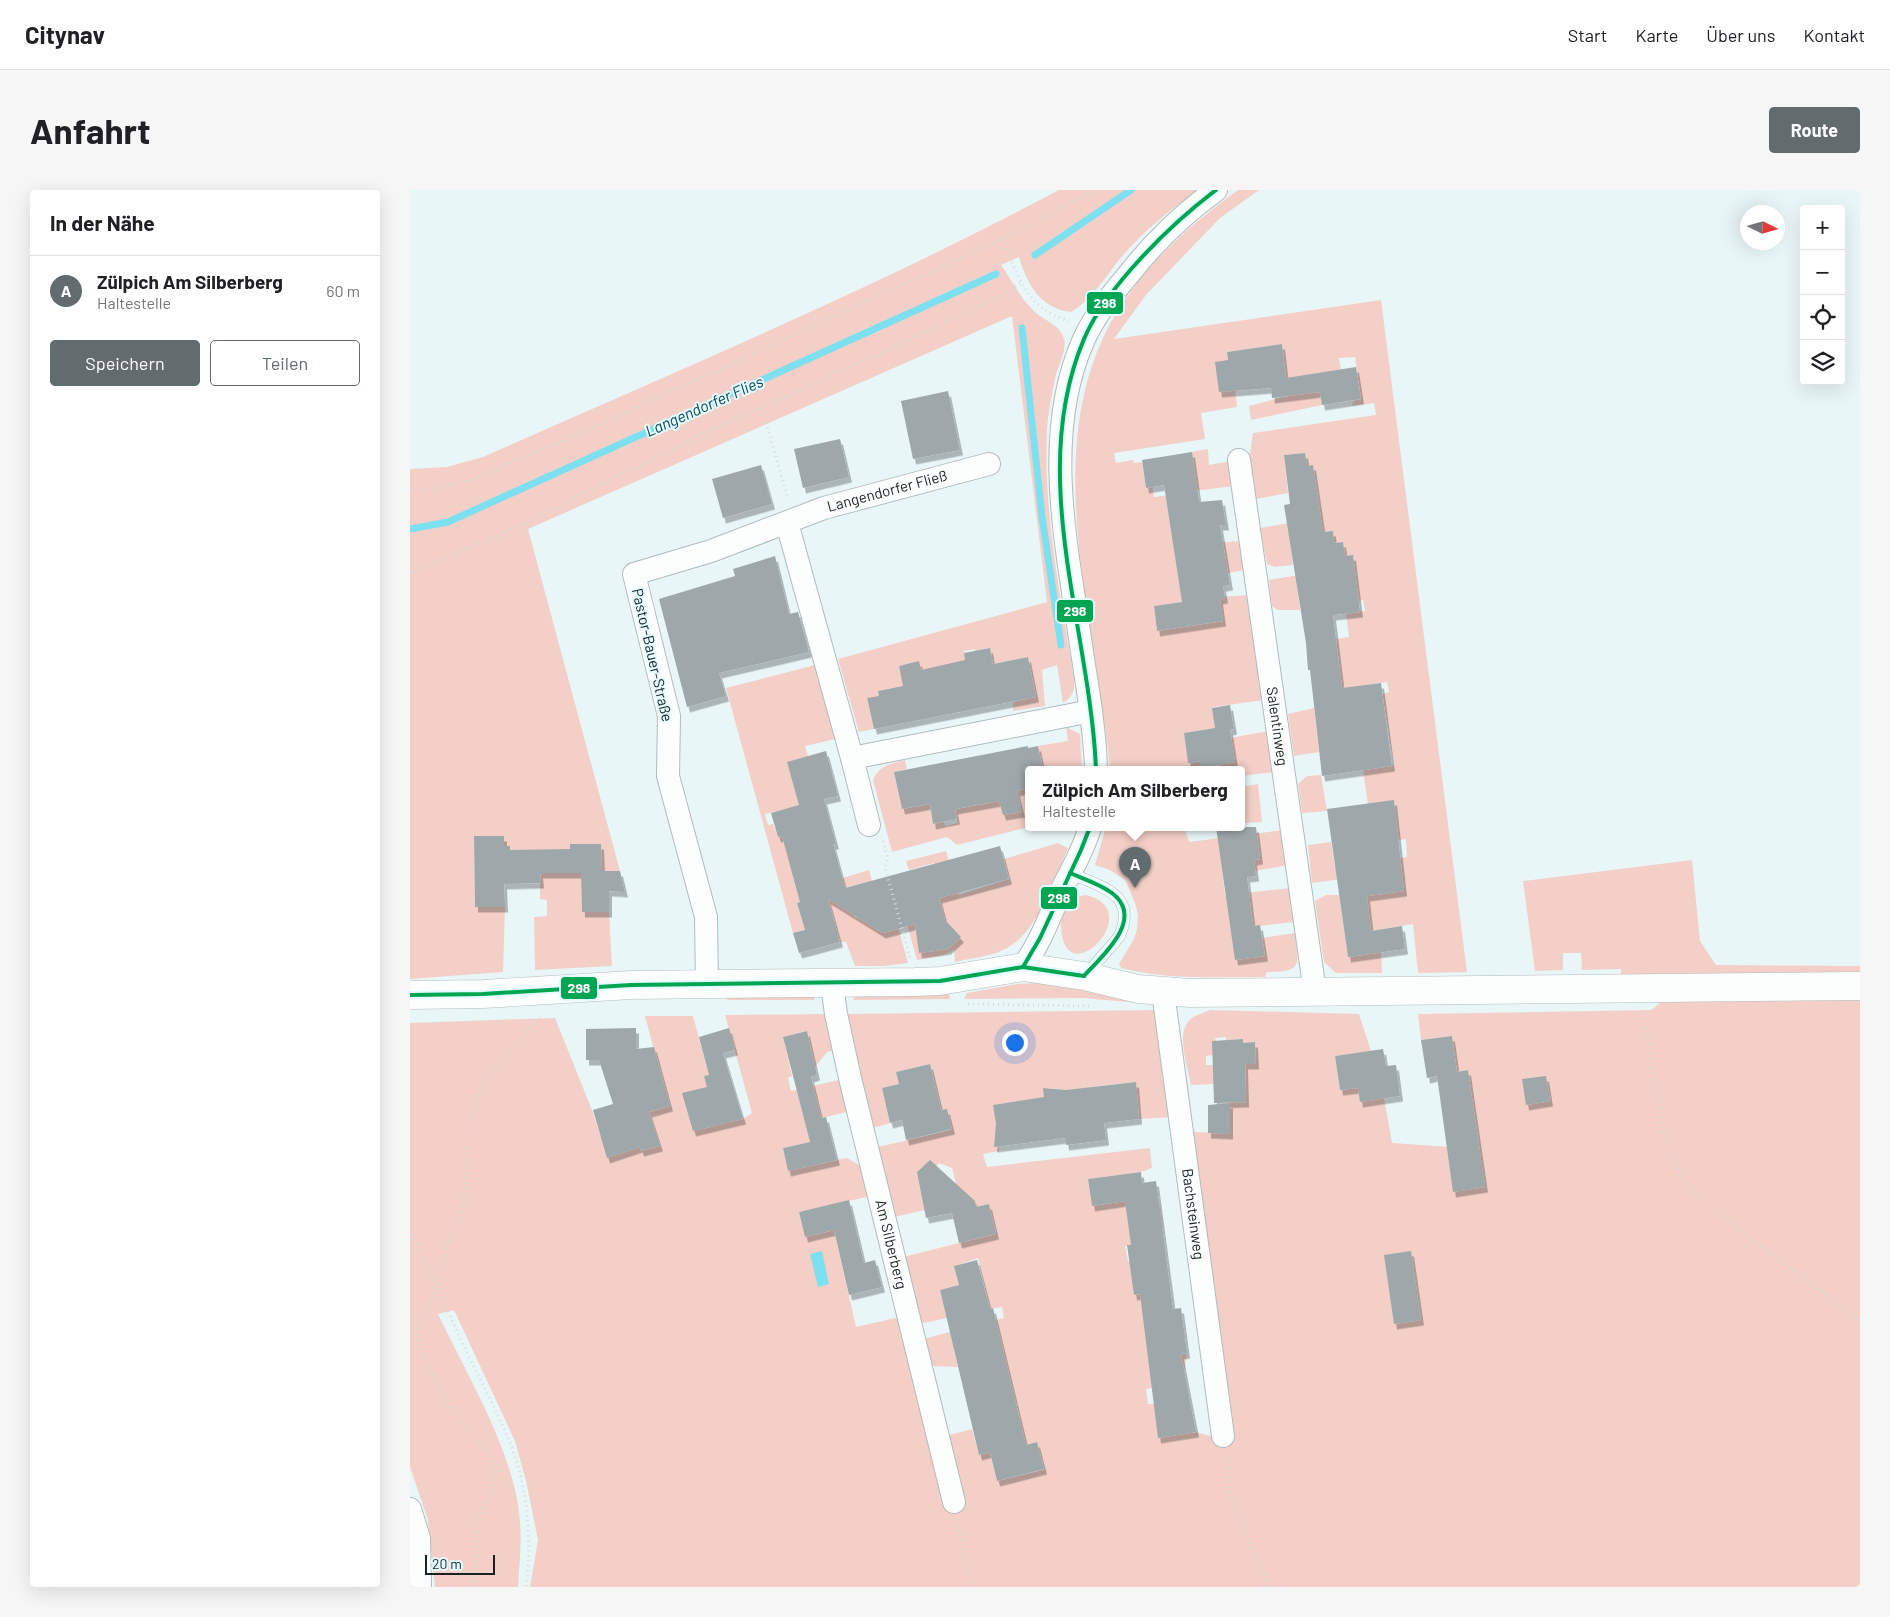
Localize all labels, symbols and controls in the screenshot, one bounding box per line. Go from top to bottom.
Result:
text: Citynav [25,20,105,49]
text: Start [1568,24,1607,46]
text: Karte [1635,24,1678,46]
text: Über uns [1706,24,1775,46]
text: Kontakt [1803,24,1865,46]
button: Route [1769,107,1860,153]
text: Anfahrt [30,109,150,151]
north arrow [1740,205,1785,250]
map controls [1800,205,1845,385]
button: + [1800,205,1845,250]
text: In der Nähe [50,210,155,235]
button: − [1800,250,1845,295]
text: Zülpich Am Silberberg [97,270,283,293]
text: A [61,281,71,300]
text: 60 m [326,281,360,300]
line badge: 298 [1086,291,1124,315]
text: Haltestelle [97,293,171,312]
text: 298 [1094,294,1117,311]
button: locate [1800,295,1845,340]
button: Speichern [50,340,200,386]
button: Teilen [210,340,360,386]
button: layers [1800,340,1845,385]
water label: Langendorfer Flies [642,371,766,440]
street label: Langendorfer Fließ [825,466,949,515]
street label: Pastor-Bauer-Straße [629,586,677,723]
line badge: 298 [1056,599,1094,623]
text: 298 [1064,602,1087,619]
street label: Salentinweg [1263,685,1293,767]
popup [1025,766,1245,831]
text: Zülpich Am Silberberg [1042,778,1228,801]
text: Haltestelle [1042,801,1116,820]
pin: A [1119,847,1151,888]
line badge: 298 [1040,886,1078,910]
text: 298 [1048,889,1071,906]
line badge: 298 [560,976,598,1000]
text: 298 [568,979,591,996]
your location [1002,1030,1028,1056]
street label: Bachsteinweg [1179,1167,1209,1261]
street label: Am Silberberg [872,1197,911,1291]
scale bar [425,1552,495,1575]
text: 20 m [432,1555,462,1572]

